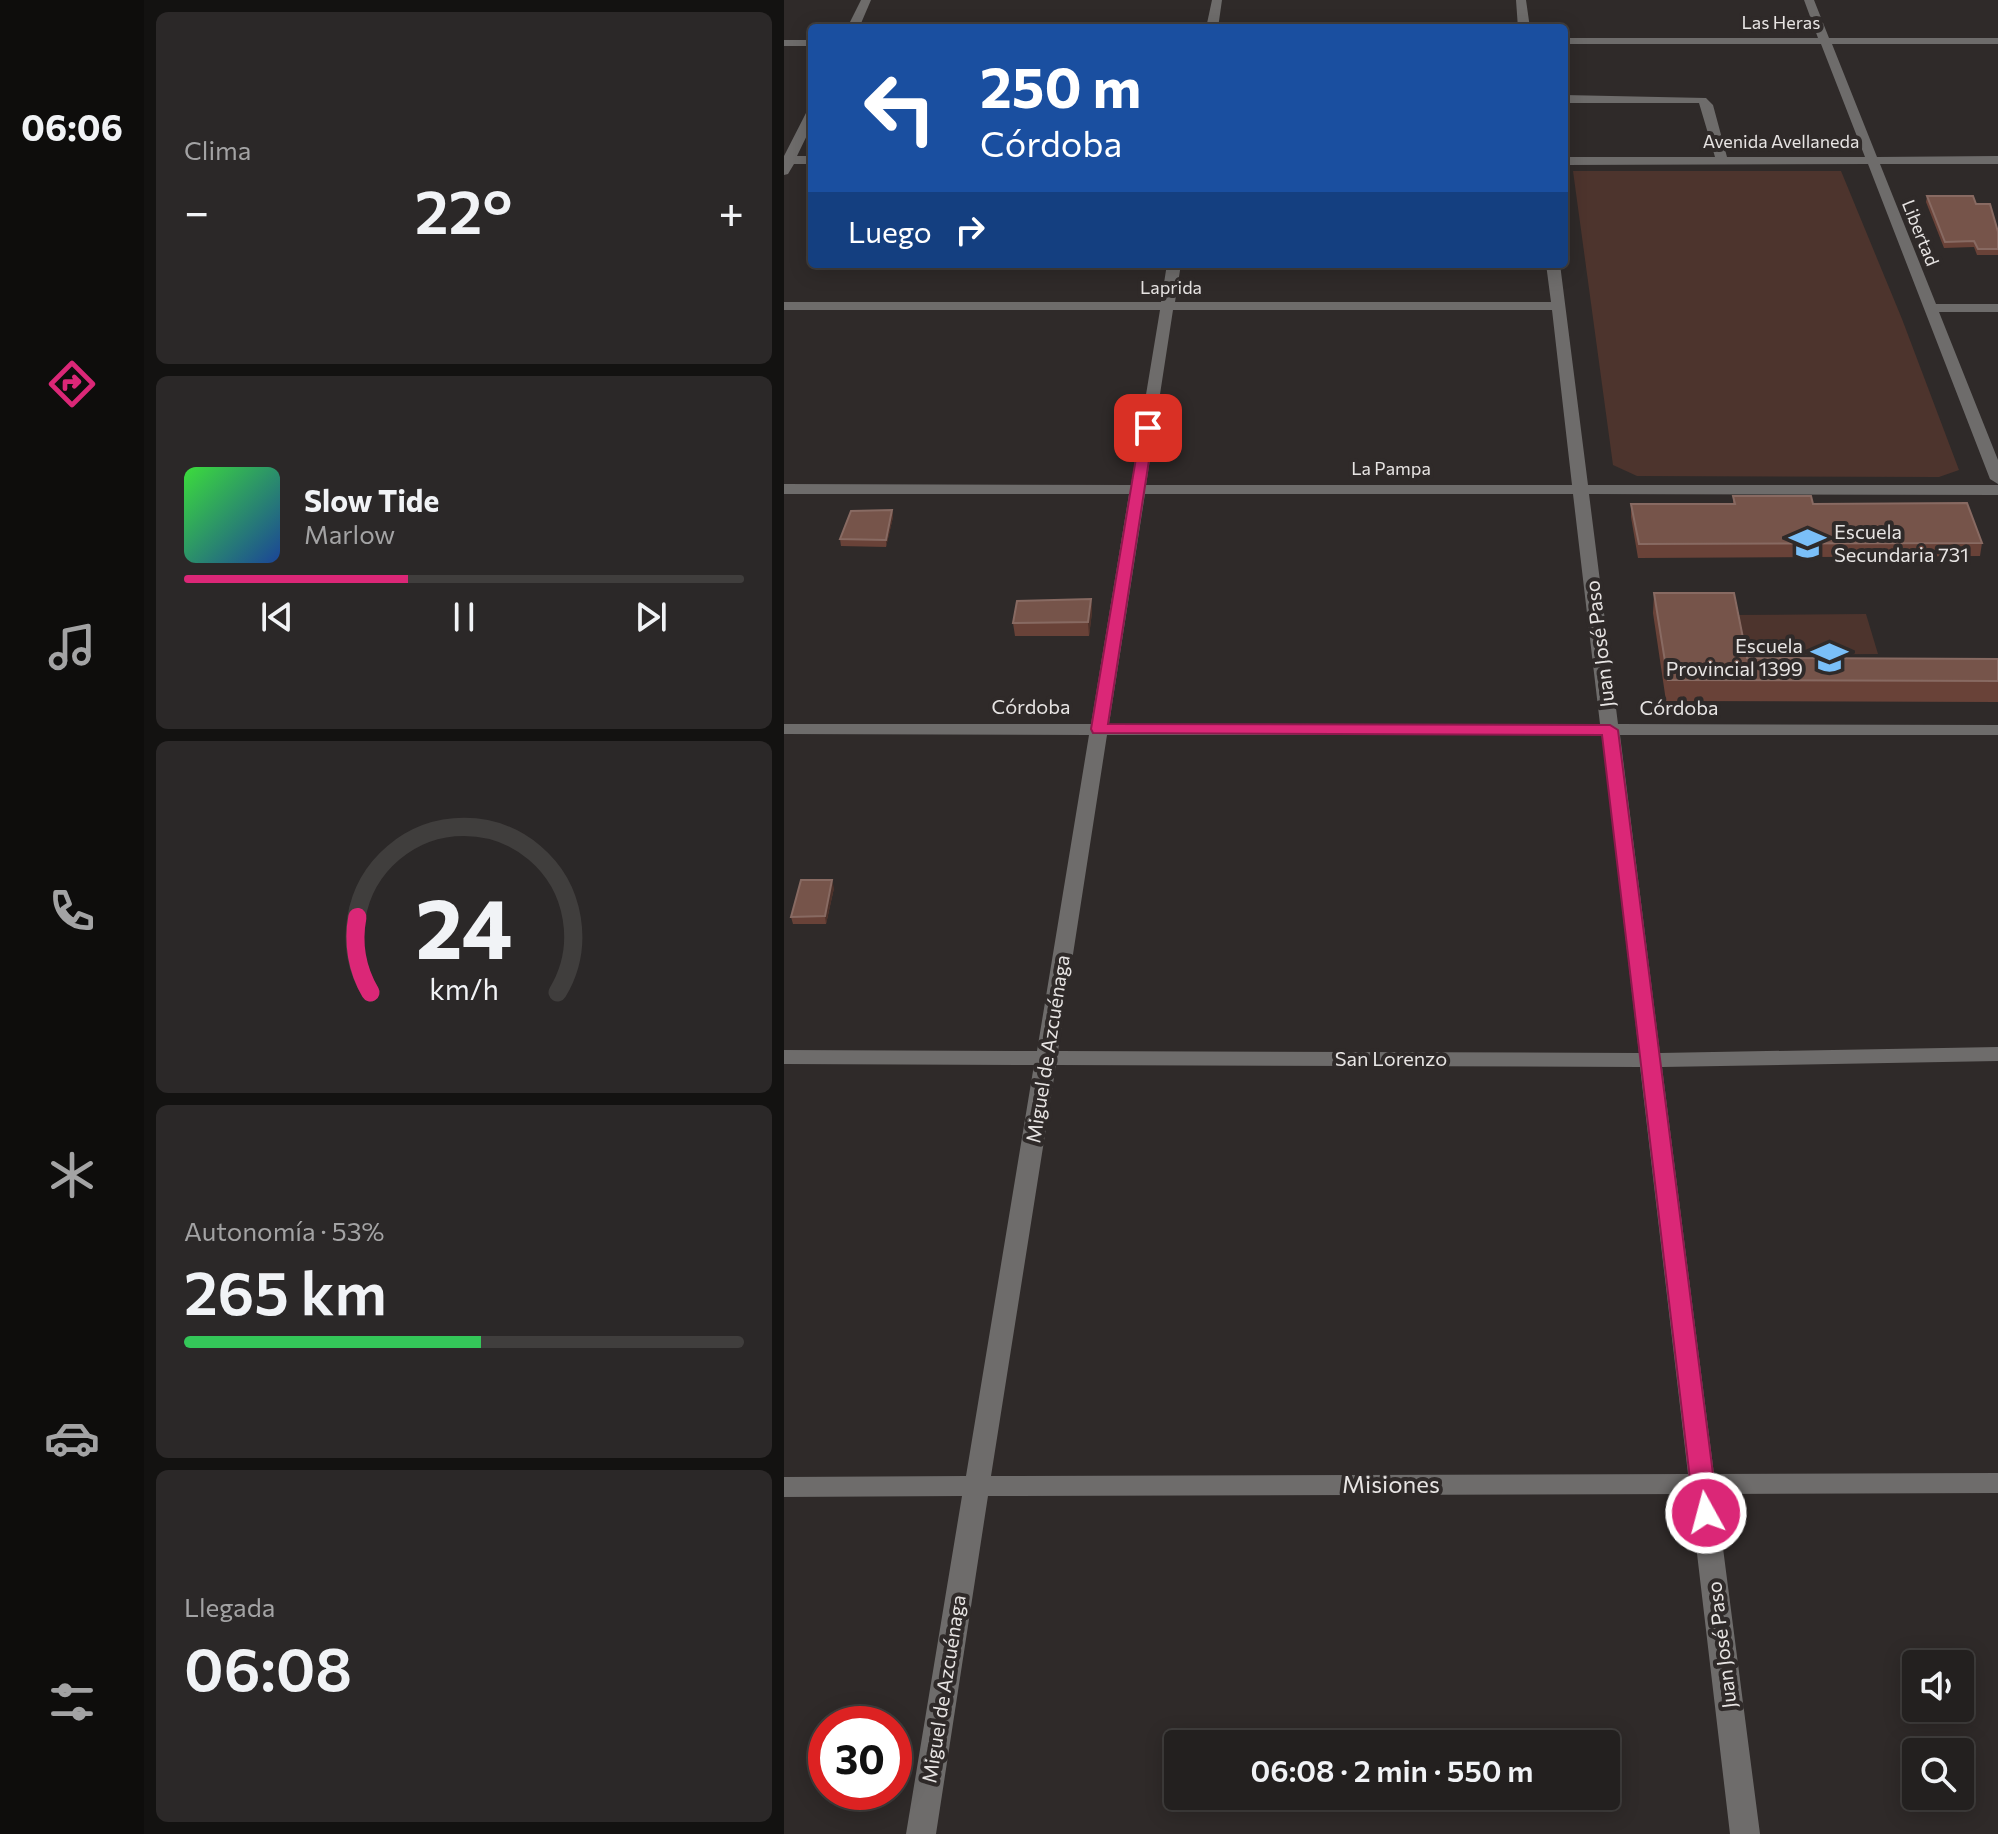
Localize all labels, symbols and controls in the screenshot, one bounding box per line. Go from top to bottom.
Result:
street label: Las Heras [1742,11,1820,33]
text: 250 m [980,51,1141,120]
icon: left [848,56,952,160]
text: 06:06 [21,104,123,148]
text: Córdoba [980,120,1122,164]
street label: Avenida Avellaneda [1703,130,1859,152]
text: Clima [184,134,251,165]
text: 22° [415,173,512,246]
text: − [184,183,209,237]
text: + [718,183,744,237]
street label: Libertad [1898,196,1944,269]
icon: right [948,208,992,252]
text: Luego [848,212,932,249]
street label: Laprida [1140,276,1202,298]
icon: directions [44,356,100,412]
pin [1114,394,1182,462]
icon: arrive [1126,406,1170,450]
street label: La Pampa [1351,457,1431,479]
text: Slow Tide [304,481,439,518]
text: Marlow [304,518,395,549]
place label: Escuela Secundaria 731 [1834,519,1969,566]
school or university icon: Escuela Secundaria 731 [1789,524,1827,562]
street label: Juan José Paso [1579,579,1619,709]
icon: previous [255,595,299,639]
icon: pause [442,595,486,639]
icon: next [629,595,673,639]
icon: music [44,619,100,675]
place label: Escuela Provincial 1399 [1666,633,1803,680]
school or university icon: Escuela Provincial 1399 [1810,638,1848,676]
street label: Córdoba [991,694,1071,718]
street label: Córdoba [1639,695,1719,719]
text: 24 [415,874,513,976]
icon: phone [44,883,100,939]
street label: Miguel de Azcuénaga [1020,953,1074,1145]
text: km/h [429,971,499,1006]
street label: San Lorenzo [1335,1046,1447,1070]
icon: climate [44,1147,100,1203]
text: Autonomía · 53% [184,1215,384,1246]
text: 265 km [184,1254,387,1327]
icon: car [44,1410,100,1466]
street label: Misiones [1342,1469,1440,1498]
position arrow [1664,1471,1748,1555]
street label: Juan José Paso [1701,1580,1741,1710]
text: Llegada [184,1591,275,1622]
street label: Miguel de Azcuénaga [916,1593,970,1785]
text: 06:08 [184,1630,352,1703]
map controls [1902,1650,1974,1810]
button: sound [1902,1650,1974,1722]
icon: filters [44,1674,100,1730]
speed limit sign: 30 [808,1706,912,1810]
button: search [1902,1738,1974,1810]
text: 06:08 · 2 min · 550 m [1250,1751,1534,1788]

